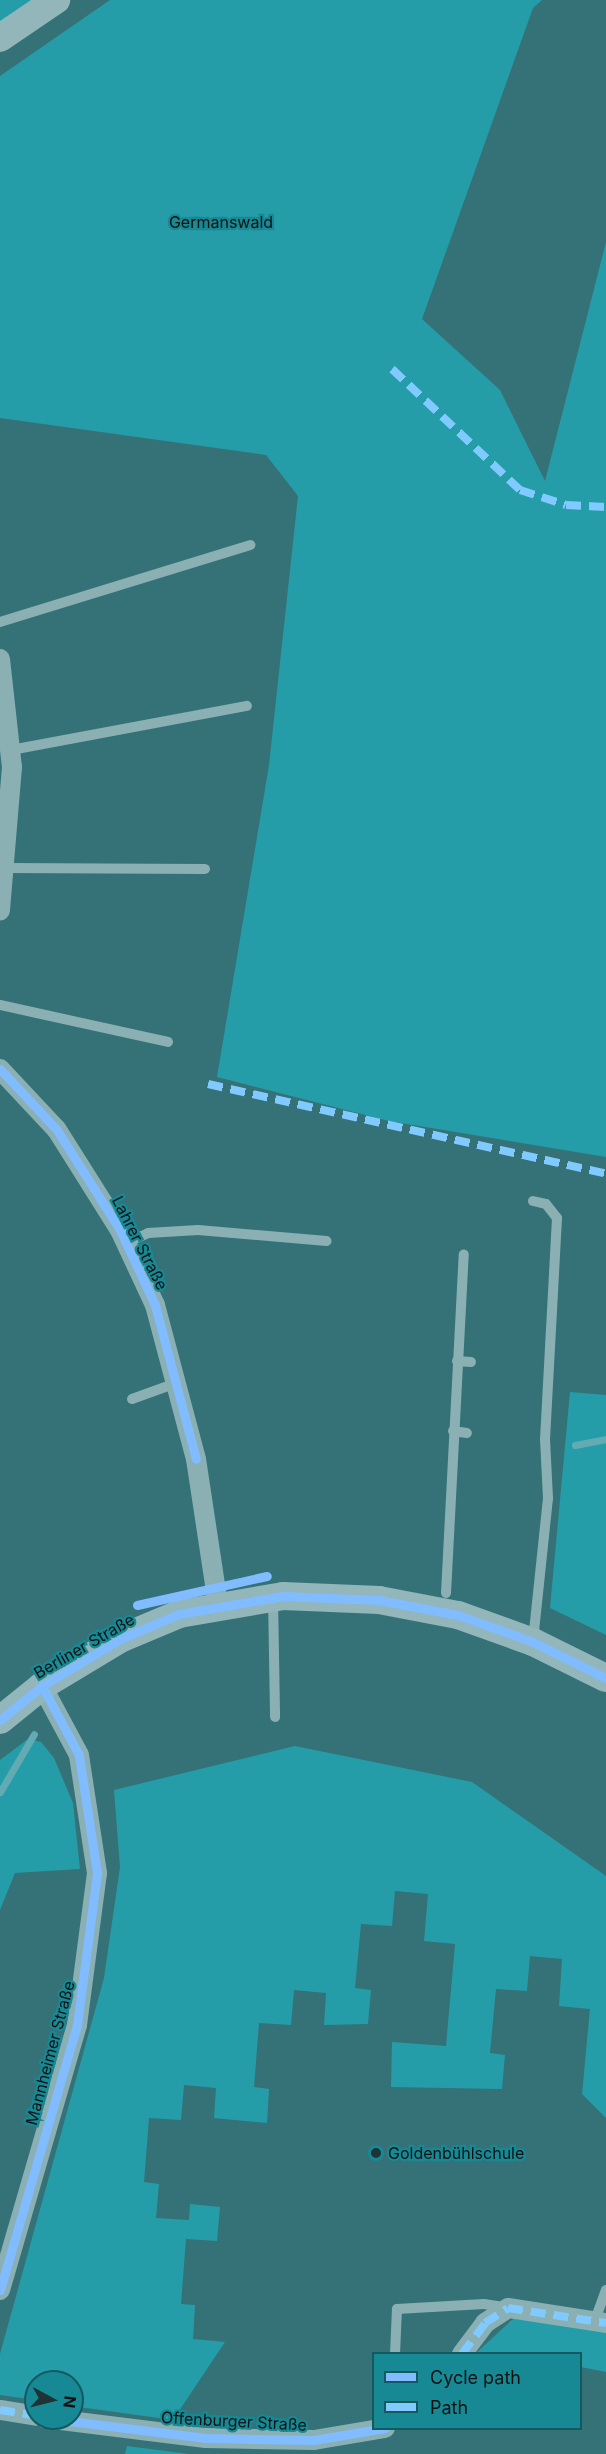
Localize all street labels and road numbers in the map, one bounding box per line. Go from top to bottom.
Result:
street label: Lahrer Straße [108,1193,172,1293]
street label: Berliner Straße [30,1609,138,1683]
street label: Mannheimer Straße [22,1979,78,2127]
street label: Offenburger Straße [161,2408,307,2434]

